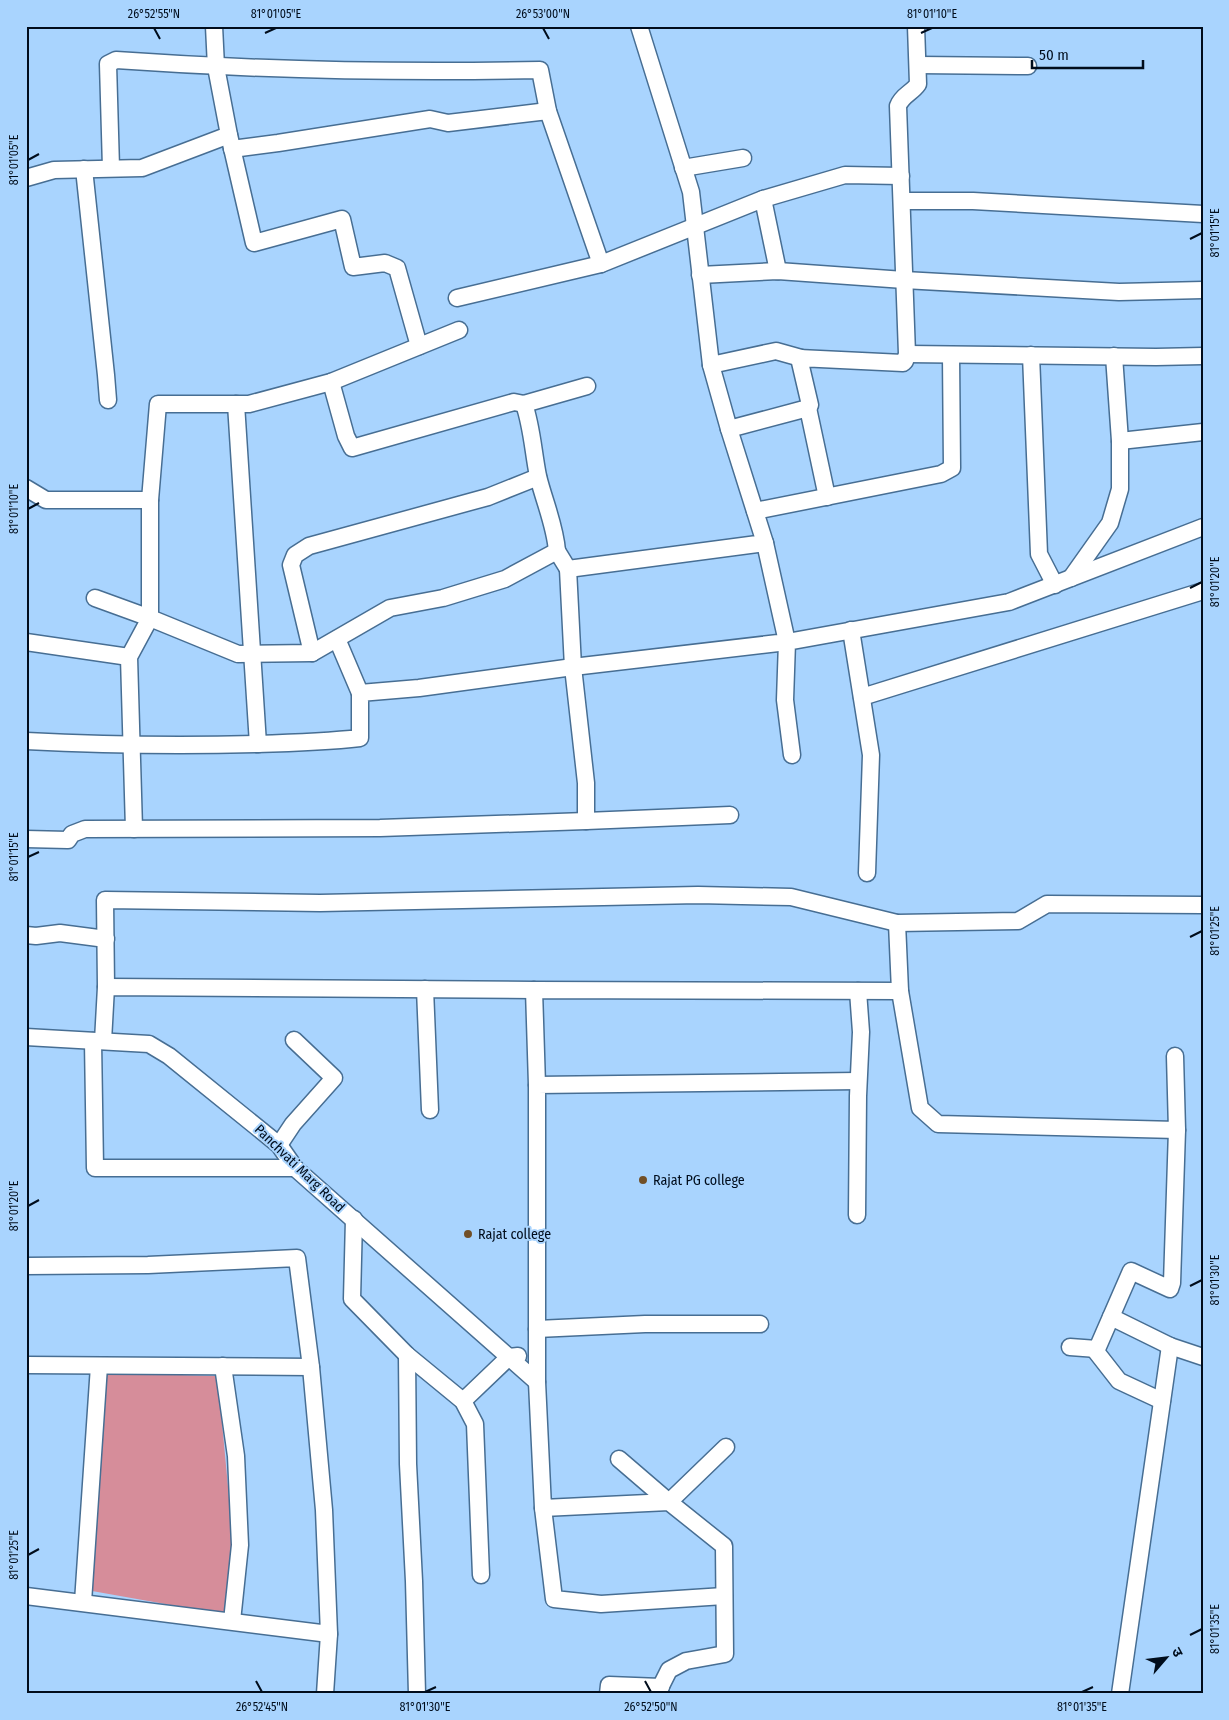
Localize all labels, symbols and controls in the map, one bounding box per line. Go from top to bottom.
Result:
text: 26°52'55"N [128,7,180,21]
text: 81°01'05"E [251,7,302,21]
text: 26°53'00"N [516,7,570,21]
text: 81°01'10"E [907,7,957,21]
scale bar [1032,38,1143,70]
text: 50 m [1039,46,1069,64]
text: 81°01'05"E [7,134,21,185]
text: 81°01'15"E [1208,208,1222,258]
text: 81°01'10"E [7,484,21,534]
text: 81°01'20"E [1208,556,1222,607]
text: 81°01'15"E [7,832,21,882]
text: 81°01'25"E [1208,906,1222,956]
street label: Panchvati Marg Road [251,1121,348,1216]
place label: Rajat PG college [653,1172,745,1189]
marker: Rajat PG college [637,1174,649,1186]
text: 81°01'20"E [7,1180,21,1231]
place label: Rajat college [478,1226,551,1243]
marker: Rajat college [462,1228,474,1240]
text: 81°01'30"E [1208,1254,1222,1305]
text: 81°01'25"E [7,1530,21,1580]
text: 81°01'35"E [1208,1604,1222,1654]
north arrow [1142,1632,1192,1682]
text: उ [1168,1645,1187,1660]
text: 26°52'45"N [236,1700,288,1714]
text: 81°01'30"E [400,1700,451,1714]
text: 26°52'50"N [624,1700,678,1714]
text: 81°01'35"E [1057,1700,1107,1714]

